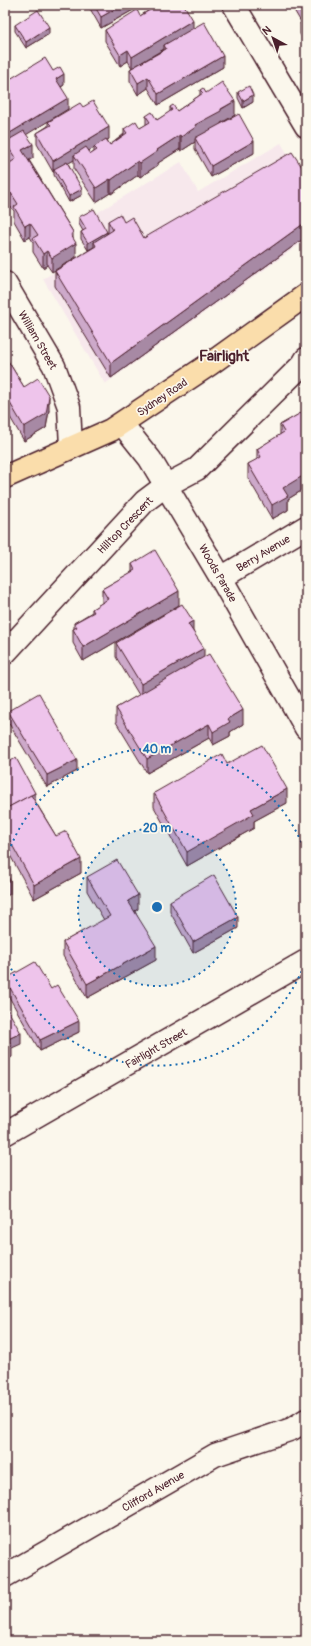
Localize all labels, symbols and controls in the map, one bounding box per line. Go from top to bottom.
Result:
north arrow [253,18,293,58]
text: N [260,23,274,38]
street label: William Street [16,309,60,372]
district label: Fairlight [199,347,250,366]
street label: Sydney Road [135,376,190,419]
street label: Hilltop Crescent [95,494,156,557]
street label: Berry Avenue [234,532,293,575]
street label: Woods Parade [196,542,240,605]
text: 40 m [142,742,172,757]
text: 20 m [143,821,171,836]
centre of rings [150,900,164,914]
street label: Fairlight Street [123,1025,190,1071]
street label: Clifford Avenue [120,1468,187,1515]

